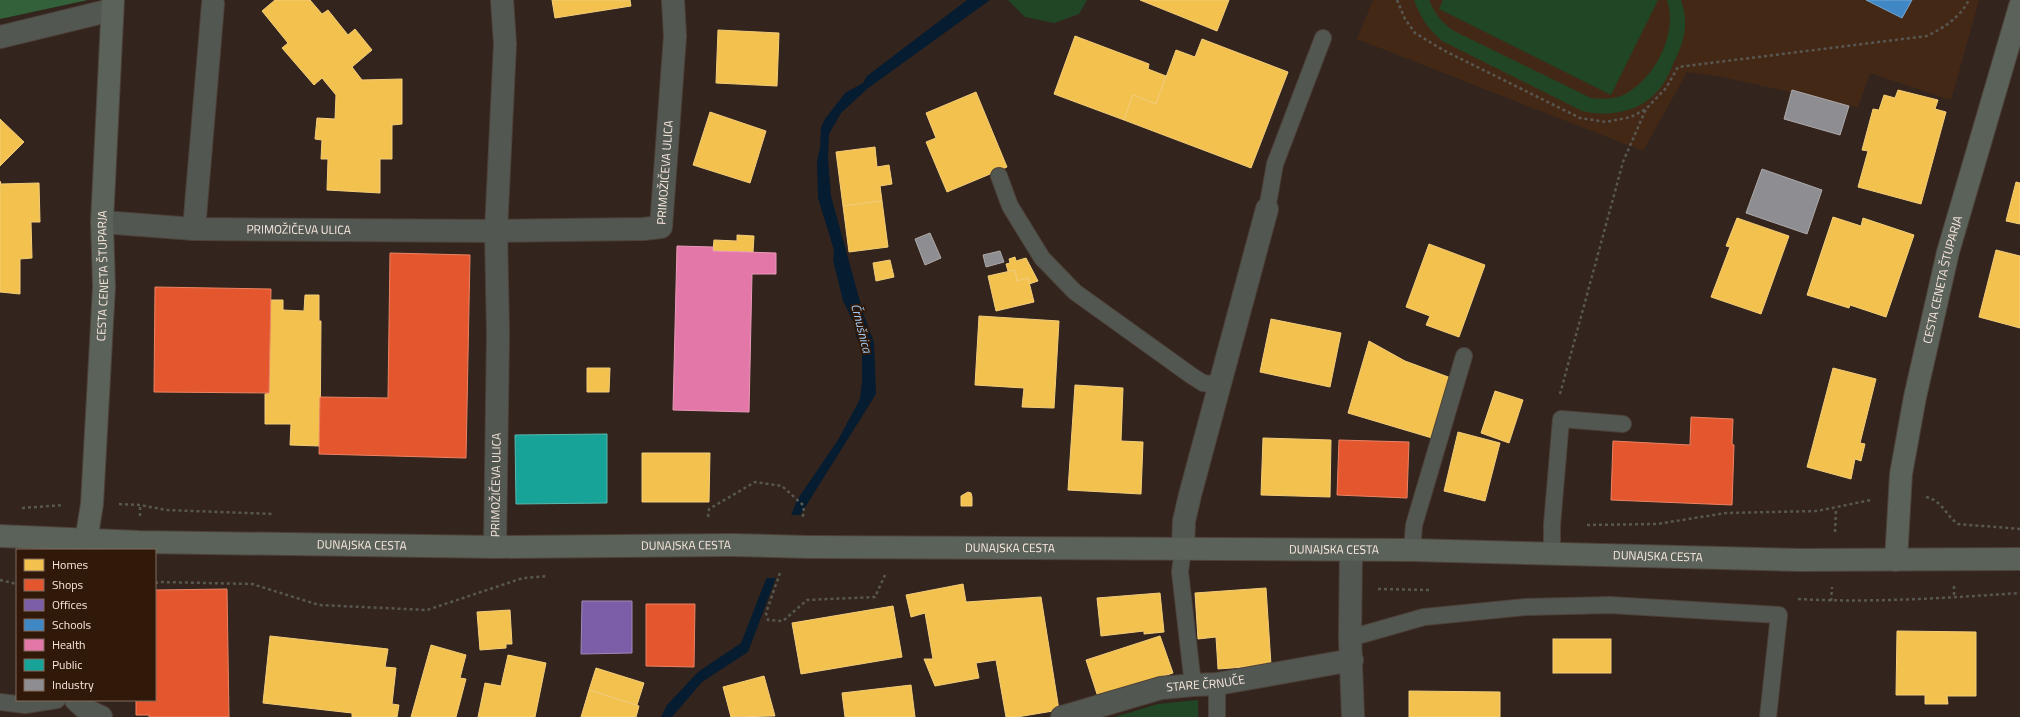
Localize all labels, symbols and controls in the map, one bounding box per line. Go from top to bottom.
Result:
street label: PRIMOŽIČEVA ULICA [651,120,678,225]
street label: CESTA CENETA ŠTUPARJA [91,210,113,342]
street label: CESTA CENETA ŠTUPARJA [1917,213,1967,345]
street label: PRIMOŽIČEVA ULICA [246,219,351,239]
water label: Črnušnica [846,301,878,356]
street label: PRIMOŽIČEVA ULICA [485,433,506,537]
street label: DUNAJSKA CESTA [317,534,407,555]
street label: DUNAJSKA CESTA [641,535,731,555]
street label: DUNAJSKA CESTA [965,538,1055,557]
street label: DUNAJSKA CESTA [1289,539,1379,559]
street label: DUNAJSKA CESTA [1613,545,1703,566]
legend [16,549,156,701]
text: Homes [52,555,88,574]
text: Shops [52,575,84,594]
text: Offices [52,595,88,614]
text: Schools [52,615,92,634]
text: Health [52,635,86,654]
text: Public [52,655,82,674]
street label: STARE ČRNUČE [1165,669,1247,696]
text: Industry [52,675,94,694]

